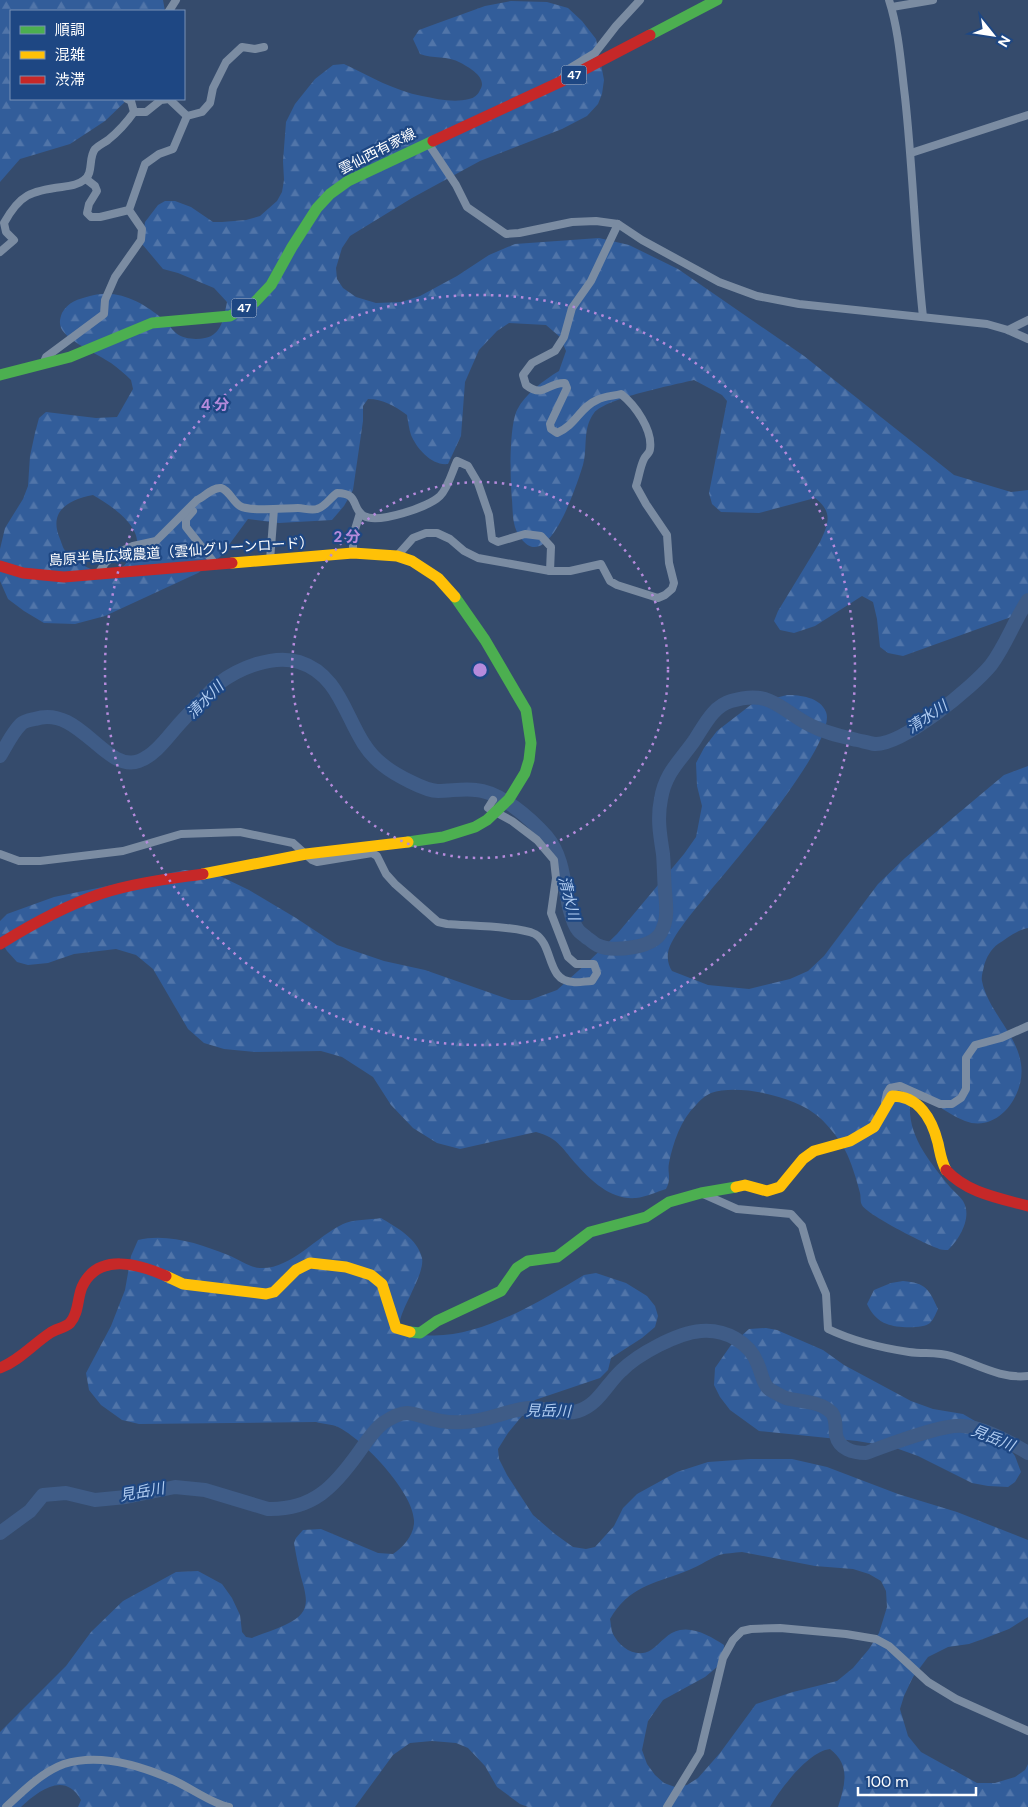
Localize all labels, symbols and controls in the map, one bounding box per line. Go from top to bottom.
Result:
legend [10,10,185,100]
north arrow [968,10,1018,60]
text: 順調 [55,20,85,40]
text: N [994,33,1015,50]
text: 混雑 [55,45,85,65]
road number: 47 [562,66,586,84]
text: 渋滞 [55,70,85,90]
street label: 雲仙西有家線 [335,124,419,178]
road number: 47 [232,298,256,318]
text: 4 分 [201,395,229,415]
text: 2 分 [333,527,361,547]
street label: 島原半島広域農道（雲仙グリーンロード） [48,533,314,569]
centre of rings [471,661,489,679]
water label: 清水川 [182,676,229,723]
water label: 清水川 [903,695,953,738]
water label: 清水川 [554,874,585,924]
water label: 見岳川 [525,1401,573,1421]
water label: 見岳川 [968,1420,1019,1456]
water label: 見岳川 [118,1478,168,1506]
scale bar [858,1764,976,1796]
text: 100 m [866,1772,909,1792]

